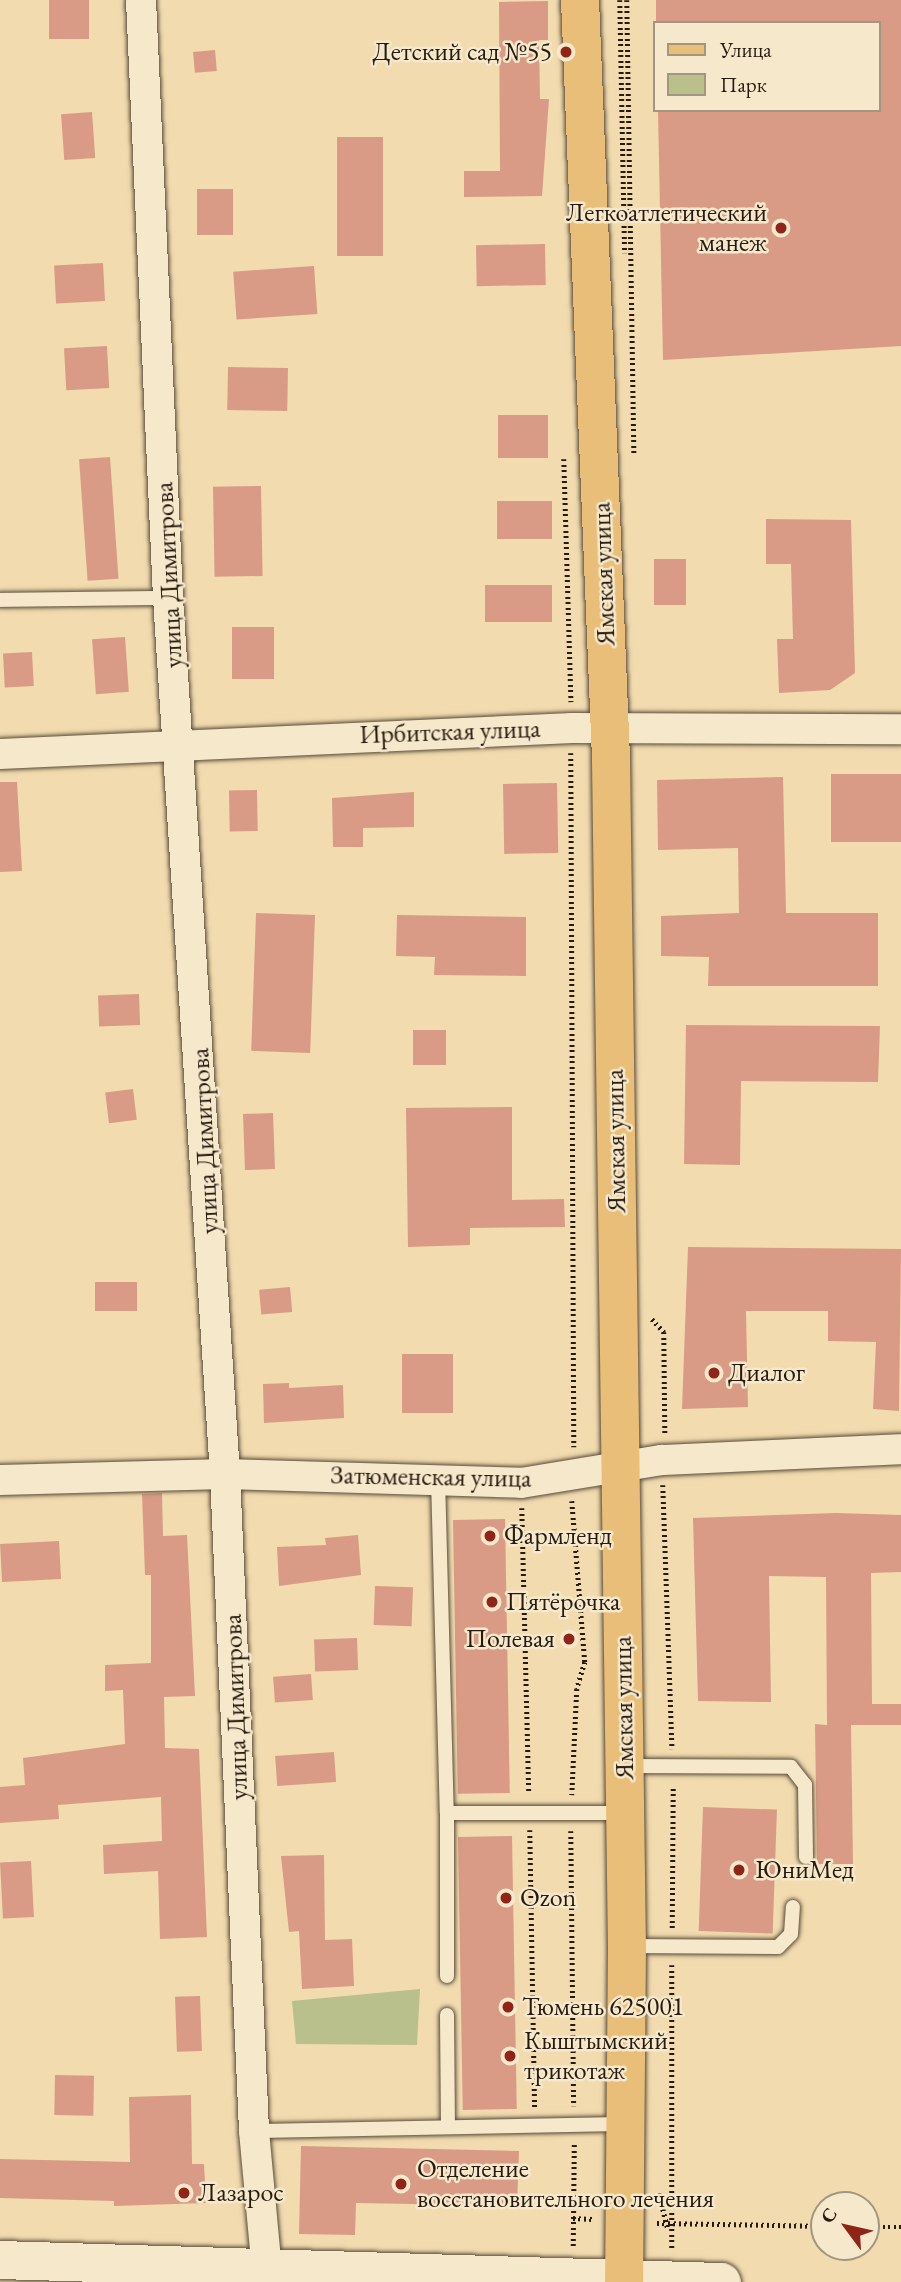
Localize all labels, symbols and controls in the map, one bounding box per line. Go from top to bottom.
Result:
legend [652,21,880,112]
place label: Детский сад №55 [372,36,552,68]
text: Улица [720,36,772,63]
marker: Детский сад №55 [558,44,574,60]
text: Парк [720,71,767,98]
place label: Легкоатлетический манеж [566,197,767,258]
marker: Легкоатлетический манеж [773,220,789,236]
street label: улица Димитрова [149,481,189,669]
street label: Ямская улица [586,502,622,646]
street label: Ирбитская улица [359,713,541,751]
street label: улица Димитрова [185,1047,225,1235]
street label: Ямская улица [599,1069,633,1213]
place label: Диалог [728,1357,805,1389]
marker: Диалог [706,1365,722,1381]
street label: Затюменская улица [330,1460,532,1494]
place label: Фармленд [504,1520,612,1552]
marker: Фармленд [482,1528,498,1544]
place label: Пятёрочка [506,1586,620,1618]
marker: Пятёрочка [484,1594,500,1610]
street label: улица Димитрова [217,1613,255,1801]
place label: Полевая [466,1623,555,1655]
marker: Полевая [561,1631,577,1647]
street label: Ямская улица [607,1636,641,1780]
place label: ЮниМед [755,1854,854,1886]
marker: ЮниМед [729,1860,749,1880]
place label: Ozon [520,1882,576,1914]
marker: Ozon [498,1890,514,1906]
place label: Тюмень 625001 [522,1991,684,2023]
marker: Тюмень 625001 [500,1999,516,2015]
place label: Кыштымский трикотаж [524,2025,668,2086]
marker: Кыштымский трикотаж [502,2048,518,2064]
place label: Отделение восстановительного лечения [417,2153,714,2214]
marker: Отделение восстановительного лечения [391,2174,411,2194]
place label: Лазарос [198,2177,284,2209]
marker: Лазарос [176,2185,192,2201]
north arrow [810,2191,880,2261]
text: С [814,2203,843,2228]

